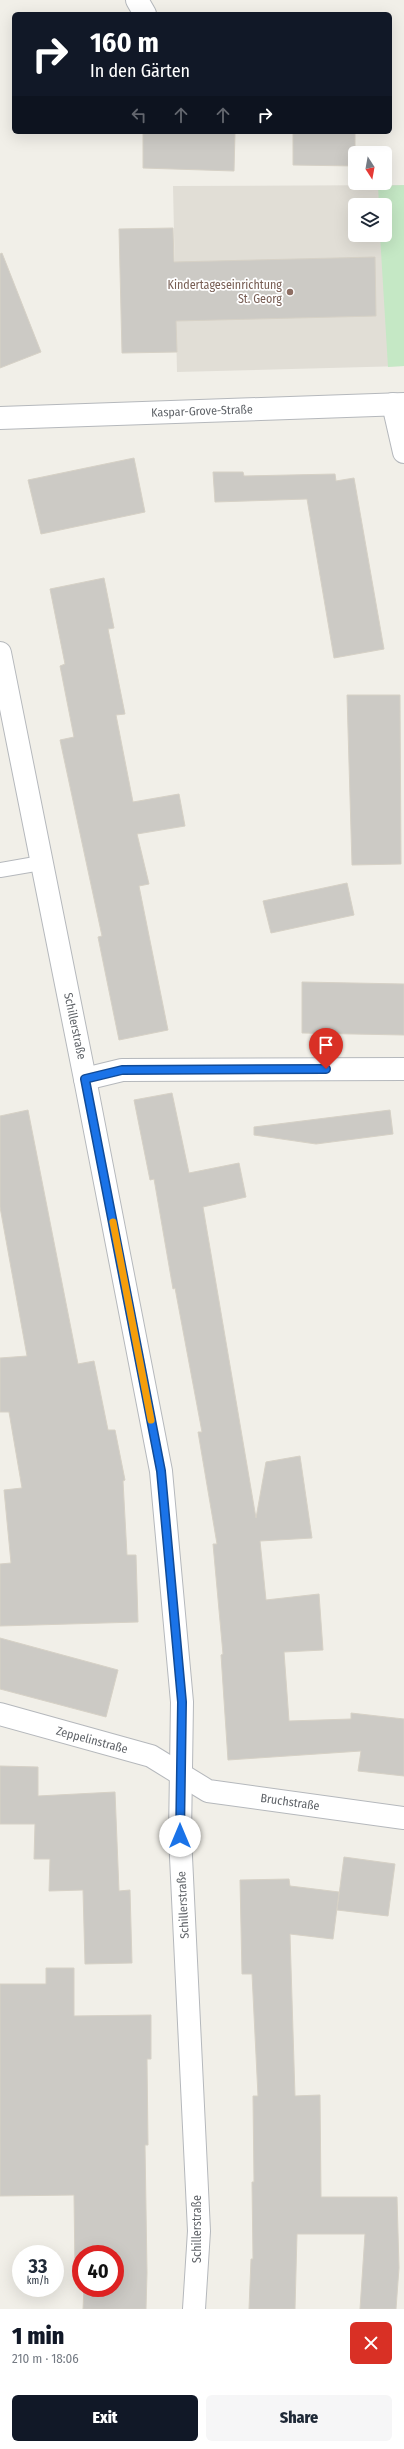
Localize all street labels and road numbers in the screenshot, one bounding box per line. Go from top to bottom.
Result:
street label: Kaspar-Grove-Straße [151,402,253,420]
street label: Schillerstraße [61,991,89,1061]
street label: Zeppelinstraße [55,1724,129,1756]
street label: Bruchstraße [260,1791,321,1813]
street label: Schillerstraße [174,1871,192,1939]
street label: Schillerstraße [190,2195,204,2263]

